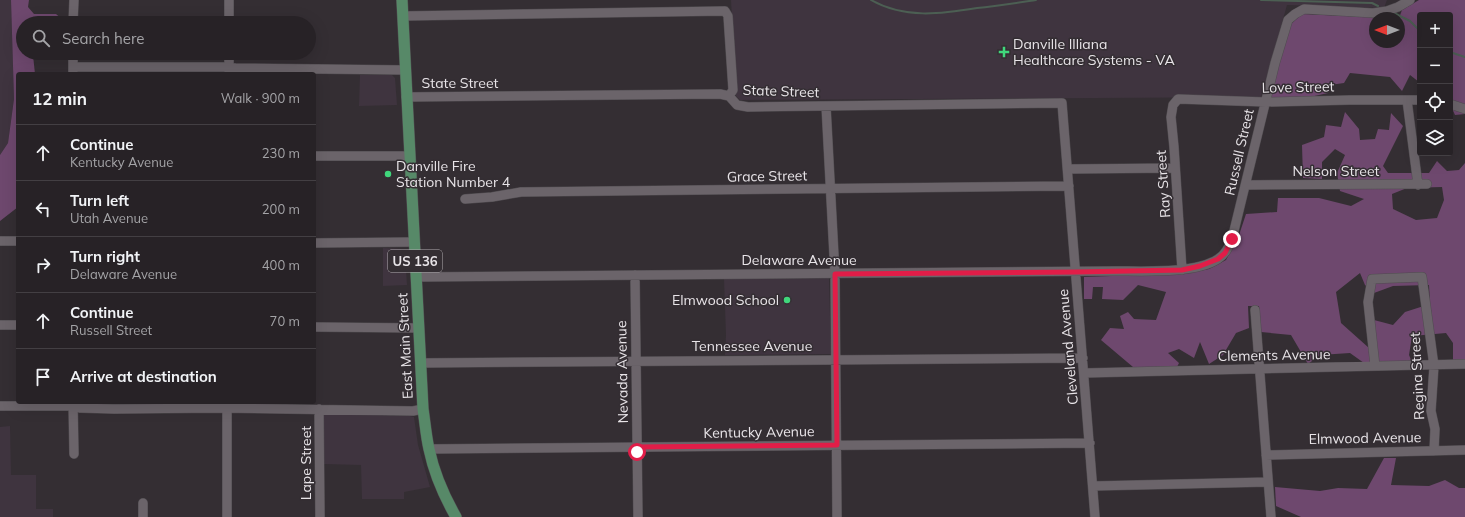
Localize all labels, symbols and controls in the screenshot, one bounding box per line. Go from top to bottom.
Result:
north arrow [1369,12,1405,48]
map controls [1417,12,1453,156]
button: + [1417,12,1453,48]
search box [16,16,316,60]
icon: search [30,27,52,49]
text: Search here [62,29,144,48]
place label: Danville Illiana Healthcare Systems - VA [1013,35,1175,69]
marker: Danville Illiana Healthcare Systems - VA [998,46,1010,58]
button: − [1417,48,1453,84]
street label: State Street [422,74,499,92]
street label: Love Street [1261,77,1335,97]
street label: State Street [742,81,820,101]
button: locate [1417,84,1453,120]
text: 12 min [32,88,87,109]
text: Walk · 900 m [221,90,300,106]
street label: Russell Street [1220,107,1258,197]
button: layers [1417,120,1453,156]
text: Continue [70,135,133,154]
icon: ahead [32,142,54,164]
text: 230 m [262,145,300,161]
street label: Ray Street [1152,149,1174,218]
text: Kentucky Avenue [70,154,173,170]
place label: Danville Fire Station Number 4 [396,157,511,191]
street label: Nelson Street [1293,162,1380,180]
street label: Grace Street [727,166,807,186]
marker: Danville Fire Station Number 4 [383,169,393,179]
text: Turn left [70,191,129,210]
icon: left [32,198,54,220]
text: 200 m [262,201,300,217]
text: Utah Avenue [70,210,148,226]
route end [1223,230,1241,248]
text: Turn right [70,247,140,266]
road number: US 136 [388,250,442,272]
street label: Delaware Avenue [741,251,857,269]
icon: right [32,254,54,276]
text: 400 m [262,257,300,273]
text: Delaware Avenue [70,266,177,282]
street label: Cleveland Avenue [1054,288,1082,406]
place label: Elmwood School [672,291,779,309]
street label: East Main Street [393,292,417,400]
marker: Elmwood School [782,295,792,305]
text: Continue [70,303,133,322]
icon: ahead [32,310,54,332]
text: 70 m [270,313,300,329]
street label: Nevada Avenue [612,320,632,424]
text: Russell Street [70,322,152,338]
street label: Regina Street [1406,332,1428,420]
street label: Tennessee Avenue [692,337,812,355]
street label: Clements Avenue [1217,345,1331,365]
icon: arrive [32,366,54,388]
text: Arrive at destination [70,367,217,386]
street label: Kentucky Avenue [703,422,815,442]
street label: Lape Street [297,426,315,500]
street label: Elmwood Avenue [1309,428,1421,448]
route start [628,443,646,461]

